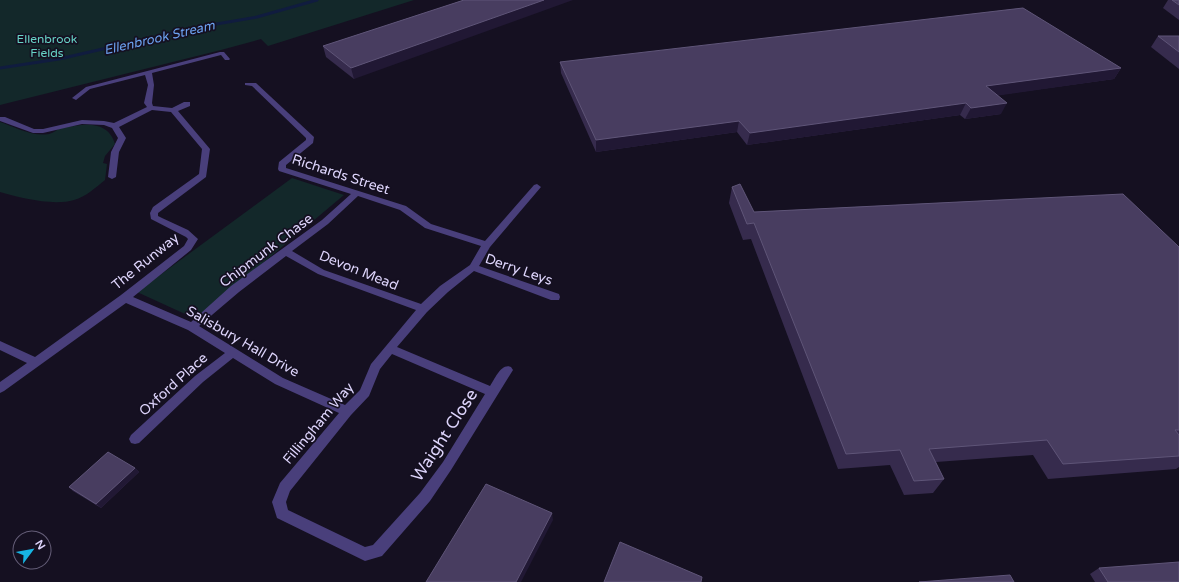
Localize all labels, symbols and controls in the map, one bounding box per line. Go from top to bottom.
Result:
water label: Ellenbrook Stream [102,17,217,59]
park label: Ellenbrook Fields [17,32,78,60]
street label: Richards Street [290,151,392,198]
street label: Chipmunk Chase [216,210,316,291]
street label: The Runway [108,229,183,294]
street label: Devon Mead [317,247,401,294]
street label: Derry Leys [483,250,555,289]
street label: Salisbury Hall Drive [183,302,302,381]
street label: Oxford Place [136,349,211,420]
street label: Fillingham Way [279,379,358,468]
street label: Waight Close [407,385,482,486]
north arrow [12,530,52,570]
text: N [32,538,48,552]

